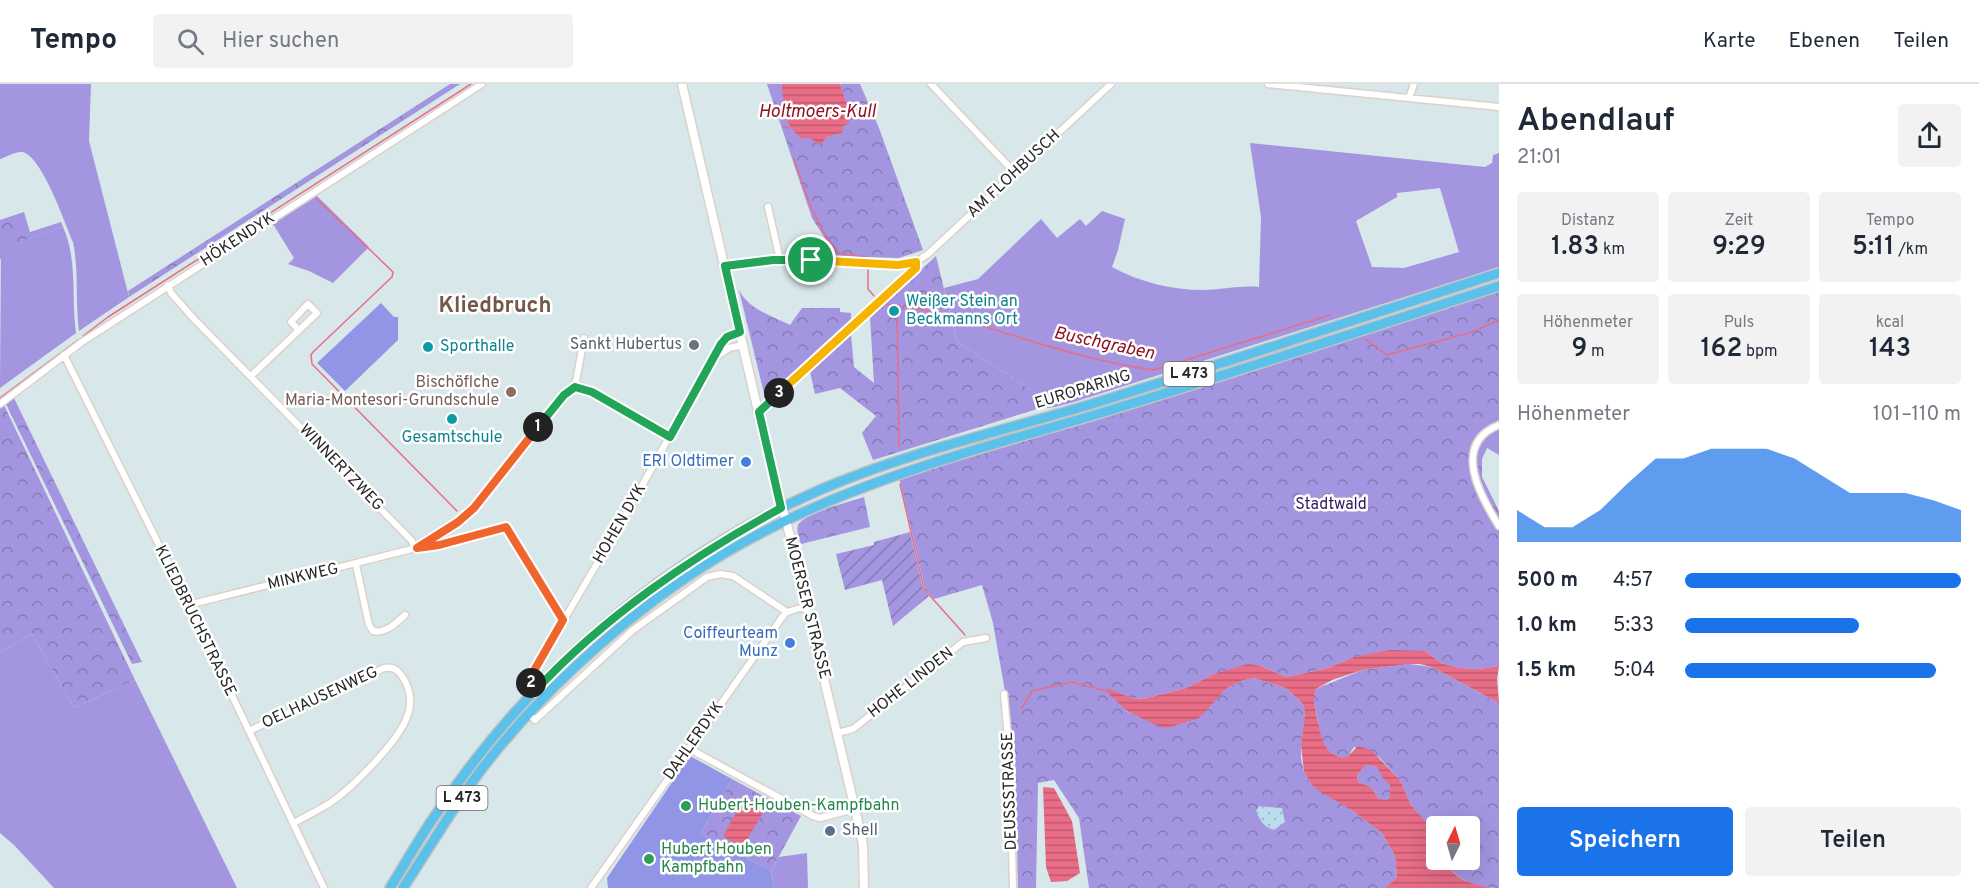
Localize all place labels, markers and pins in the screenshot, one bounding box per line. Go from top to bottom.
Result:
pin [785,234,836,285]
place label: Weißer Stein an Beckmanns Ort [906,292,1018,330]
marker: Weißer Stein an Beckmanns Ort [887,304,901,318]
place label: Sankt Hubertus [570,335,682,355]
place label: Sporthalle [440,337,514,357]
marker: Sankt Hubertus [687,338,701,352]
marker: Sporthalle [421,340,435,354]
place label: Bischöflche Maria-Montesori-Grundschule [285,373,499,411]
pin: 3 [764,378,794,408]
marker: Bischöflche Maria-Montesori-Grundschule [504,385,518,399]
marker: Gesamtschule [445,412,459,426]
pin: 1 [523,412,553,442]
place label: Gesamtschule [402,428,502,448]
place label: ERI Oldtimer [642,452,734,472]
marker: ERI Oldtimer [739,455,753,469]
place label: Coiffeurteam Munz [683,624,778,662]
marker: Coiffeurteam Munz [783,636,797,650]
pin: 2 [516,668,546,698]
place label: Hubert-Houben-Kampfbahn [698,796,899,816]
marker: Hubert-Houben-Kampfbahn [679,799,693,813]
place label: Shell [842,821,878,841]
marker: Shell [823,824,837,838]
place label: Hubert Houben Kampfbahn [661,840,772,878]
marker: Hubert Houben Kampfbahn [642,852,656,866]

